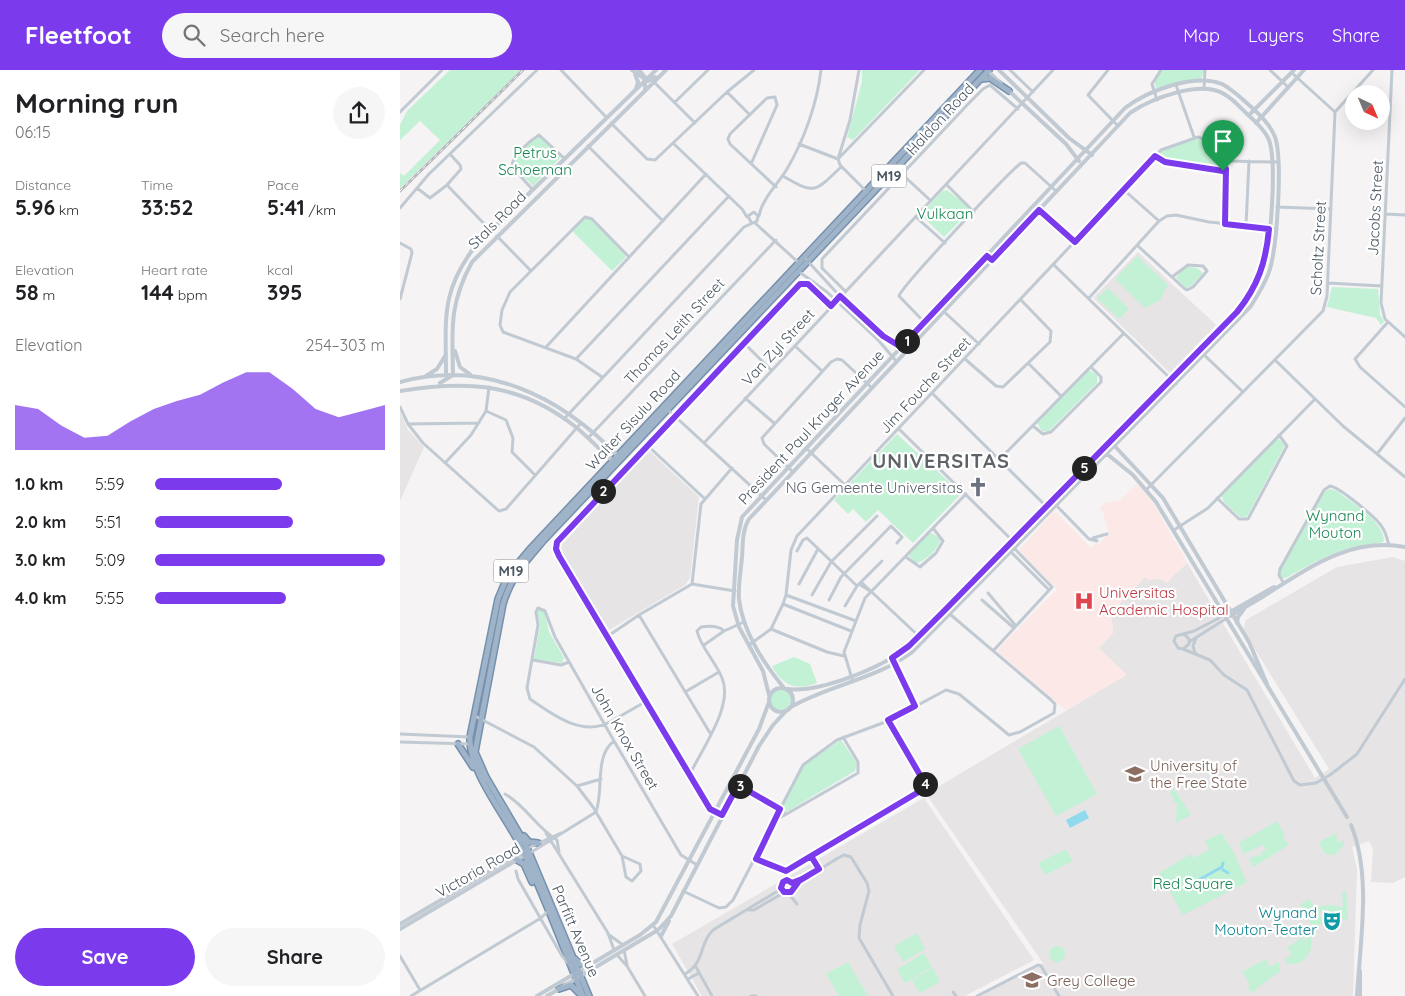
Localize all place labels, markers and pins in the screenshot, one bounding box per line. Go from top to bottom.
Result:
pin [1202,120,1244,171]
pin: 1 [894,328,920,354]
pin: 5 [1072,456,1096,480]
church icon: NG Gemeente Universitas [967,476,989,498]
pin: 2 [590,478,616,504]
place label: NG Gemeente Universitas [786,478,963,497]
place label: Universitas Academic Hospital [1099,583,1229,619]
hospital icon: Universitas Academic Hospital [1073,590,1095,612]
place label: University of the Free State [1150,756,1247,792]
school or university icon: University of the Free State [1124,763,1146,785]
pin: 4 [912,772,938,796]
pin: 3 [728,774,752,798]
place label: Wynand Mouton-Teater [1214,903,1317,939]
theatre icon: Wynand Mouton-Teater [1321,910,1343,932]
school or university icon: Grey College [1021,969,1043,991]
place label: Grey College [1047,971,1135,990]

